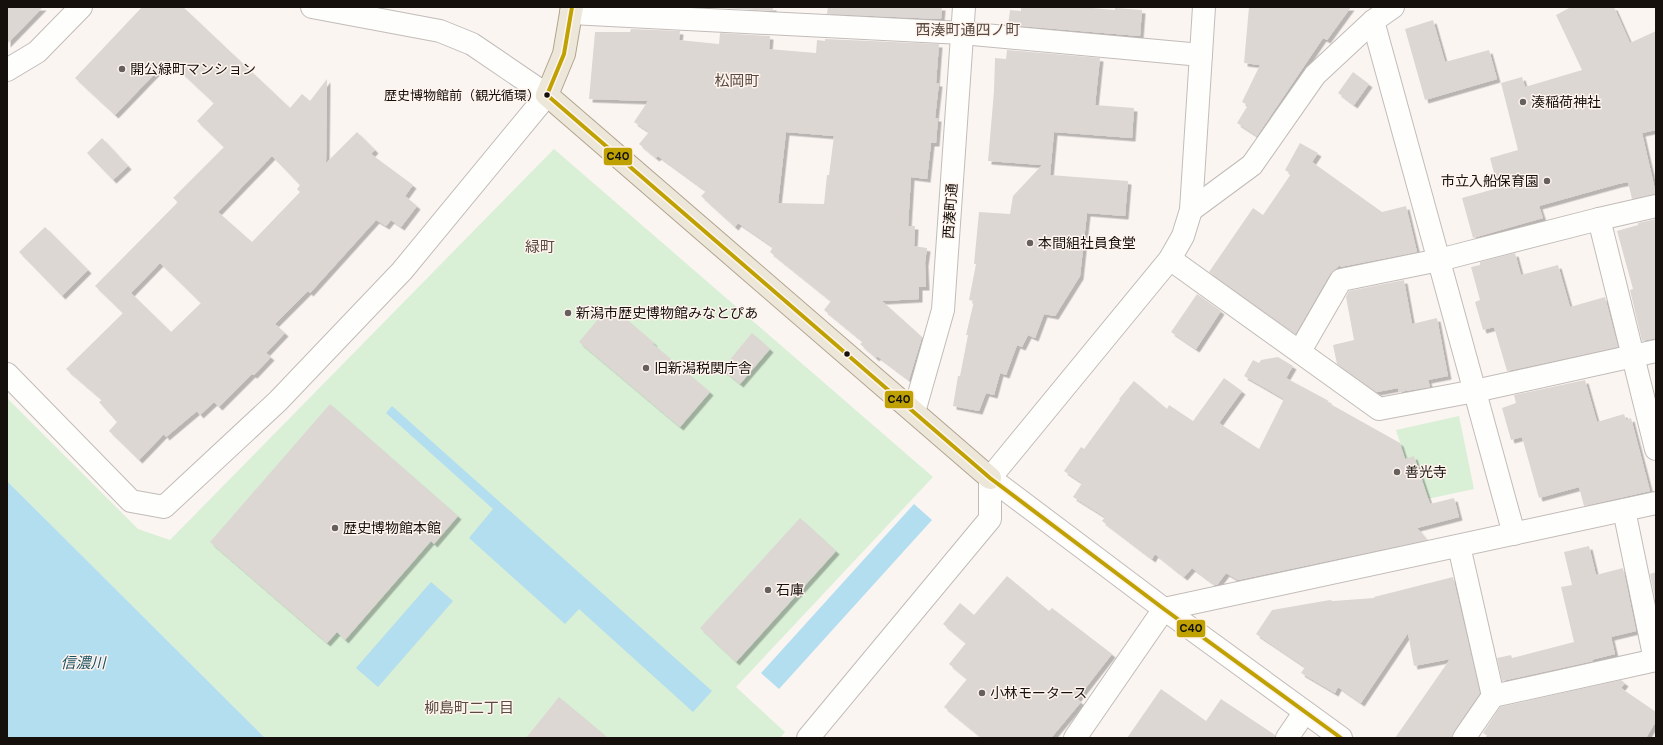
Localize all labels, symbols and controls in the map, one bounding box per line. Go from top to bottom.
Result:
district label: 西湊町通四ノ町 [915,20,1021,40]
place label: 開公緑町マンション [130,60,256,78]
marker: 開公緑町マンション [117,64,127,74]
district label: 松岡町 [714,71,760,91]
place label: 歴史博物館前（観光循環） [384,87,540,104]
marker: 歴史博物館前（観光循環） [542,90,552,100]
place label: 湊稲荷神社 [1531,93,1601,111]
marker: 湊稲荷神社 [1518,97,1528,107]
line badge: C40 [603,147,633,166]
text: C40 [606,149,630,163]
place label: 市立入船保育園 [1441,172,1539,190]
marker: 市立入船保育園 [1542,176,1552,186]
street label: 西湊町通 [939,182,961,240]
place label: 本間組社員食堂 [1038,234,1136,252]
district label: 緑町 [525,237,555,257]
marker: 本間組社員食堂 [1025,238,1035,248]
place label: 新潟市歴史博物館みなとぴあ [576,304,758,322]
marker: 新潟市歴史博物館みなとぴあ [563,308,573,318]
unlabelled marker [842,349,852,359]
place label: 旧新潟税関庁舎 [654,359,752,377]
marker: 旧新潟税関庁舎 [641,363,651,373]
line badge: C40 [884,390,914,409]
text: C40 [887,392,911,406]
place label: 善光寺 [1405,463,1447,481]
marker: 善光寺 [1392,467,1402,477]
place label: 歴史博物館本館 [343,519,441,537]
marker: 歴史博物館本館 [330,523,340,533]
place label: 石庫 [776,581,804,599]
marker: 石庫 [763,585,773,595]
line badge: C40 [1176,619,1206,638]
text: C40 [1179,621,1203,635]
water label: 信濃川 [60,653,107,673]
place label: 小林モータース [990,684,1087,702]
marker: 小林モータース [977,688,987,698]
district label: 柳島町二丁目 [424,698,514,718]

